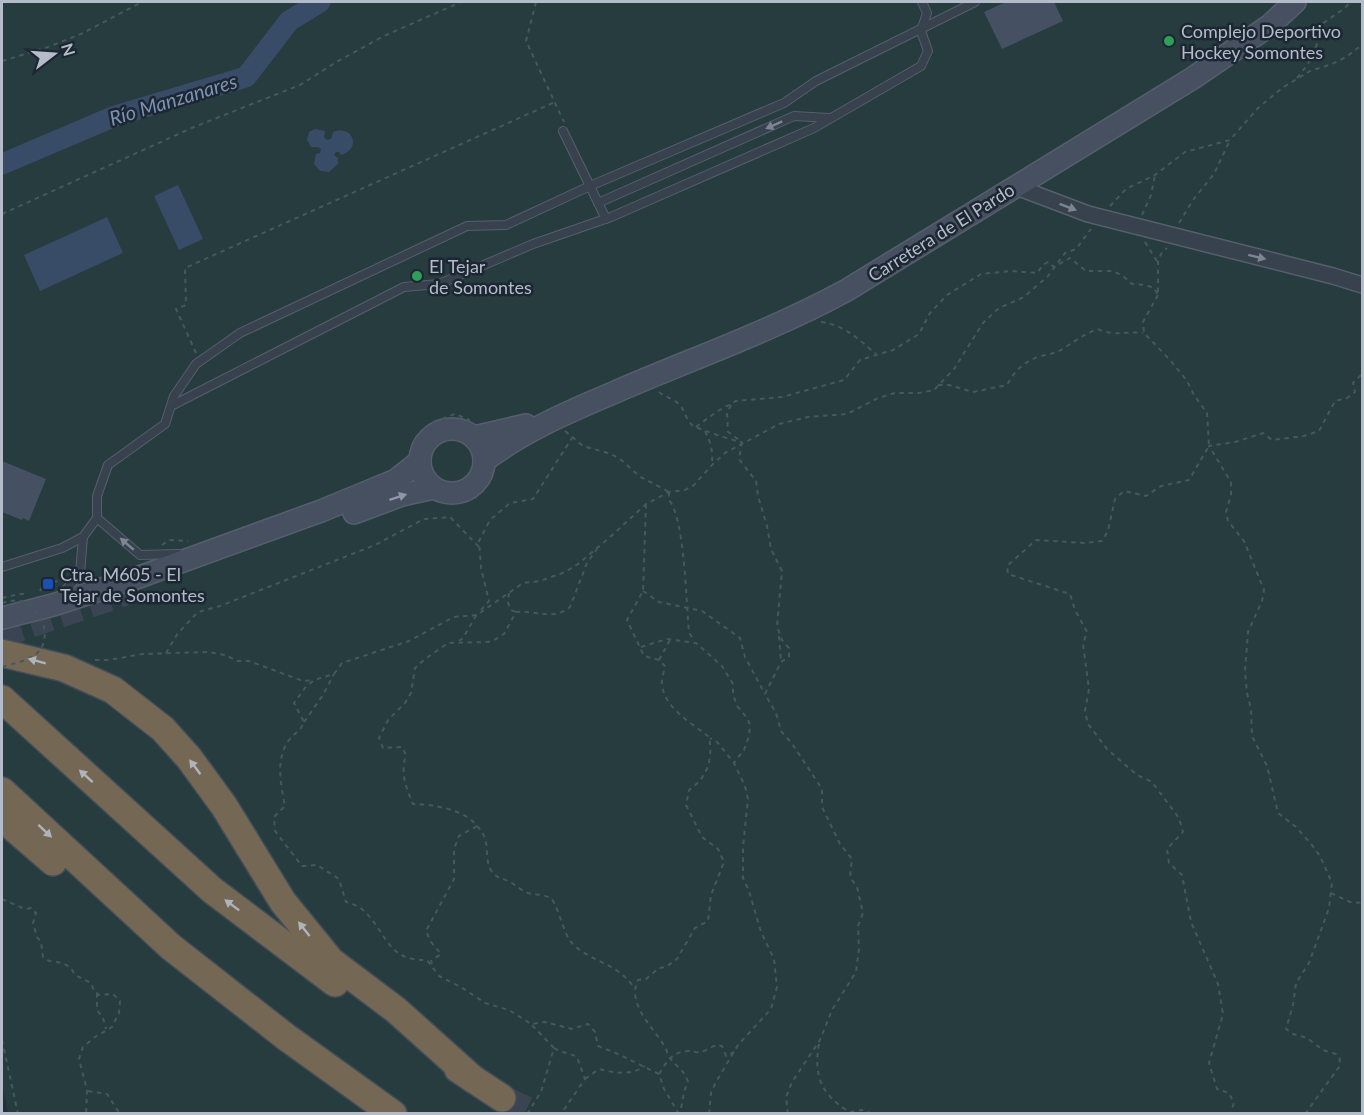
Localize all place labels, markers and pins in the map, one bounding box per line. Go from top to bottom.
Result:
place label: Complejo Deportivo Hockey Somontes [1181,20,1341,63]
marker: Complejo Deportivo Hockey Somontes [1162,34,1176,48]
place label: El Tejar de Somontes [429,255,532,298]
marker: El Tejar de Somontes [410,269,424,283]
place label: Ctra. M605 - El Tejar de Somontes [60,563,205,606]
marker: Ctra. M605 - El Tejar de Somontes [41,577,55,591]

